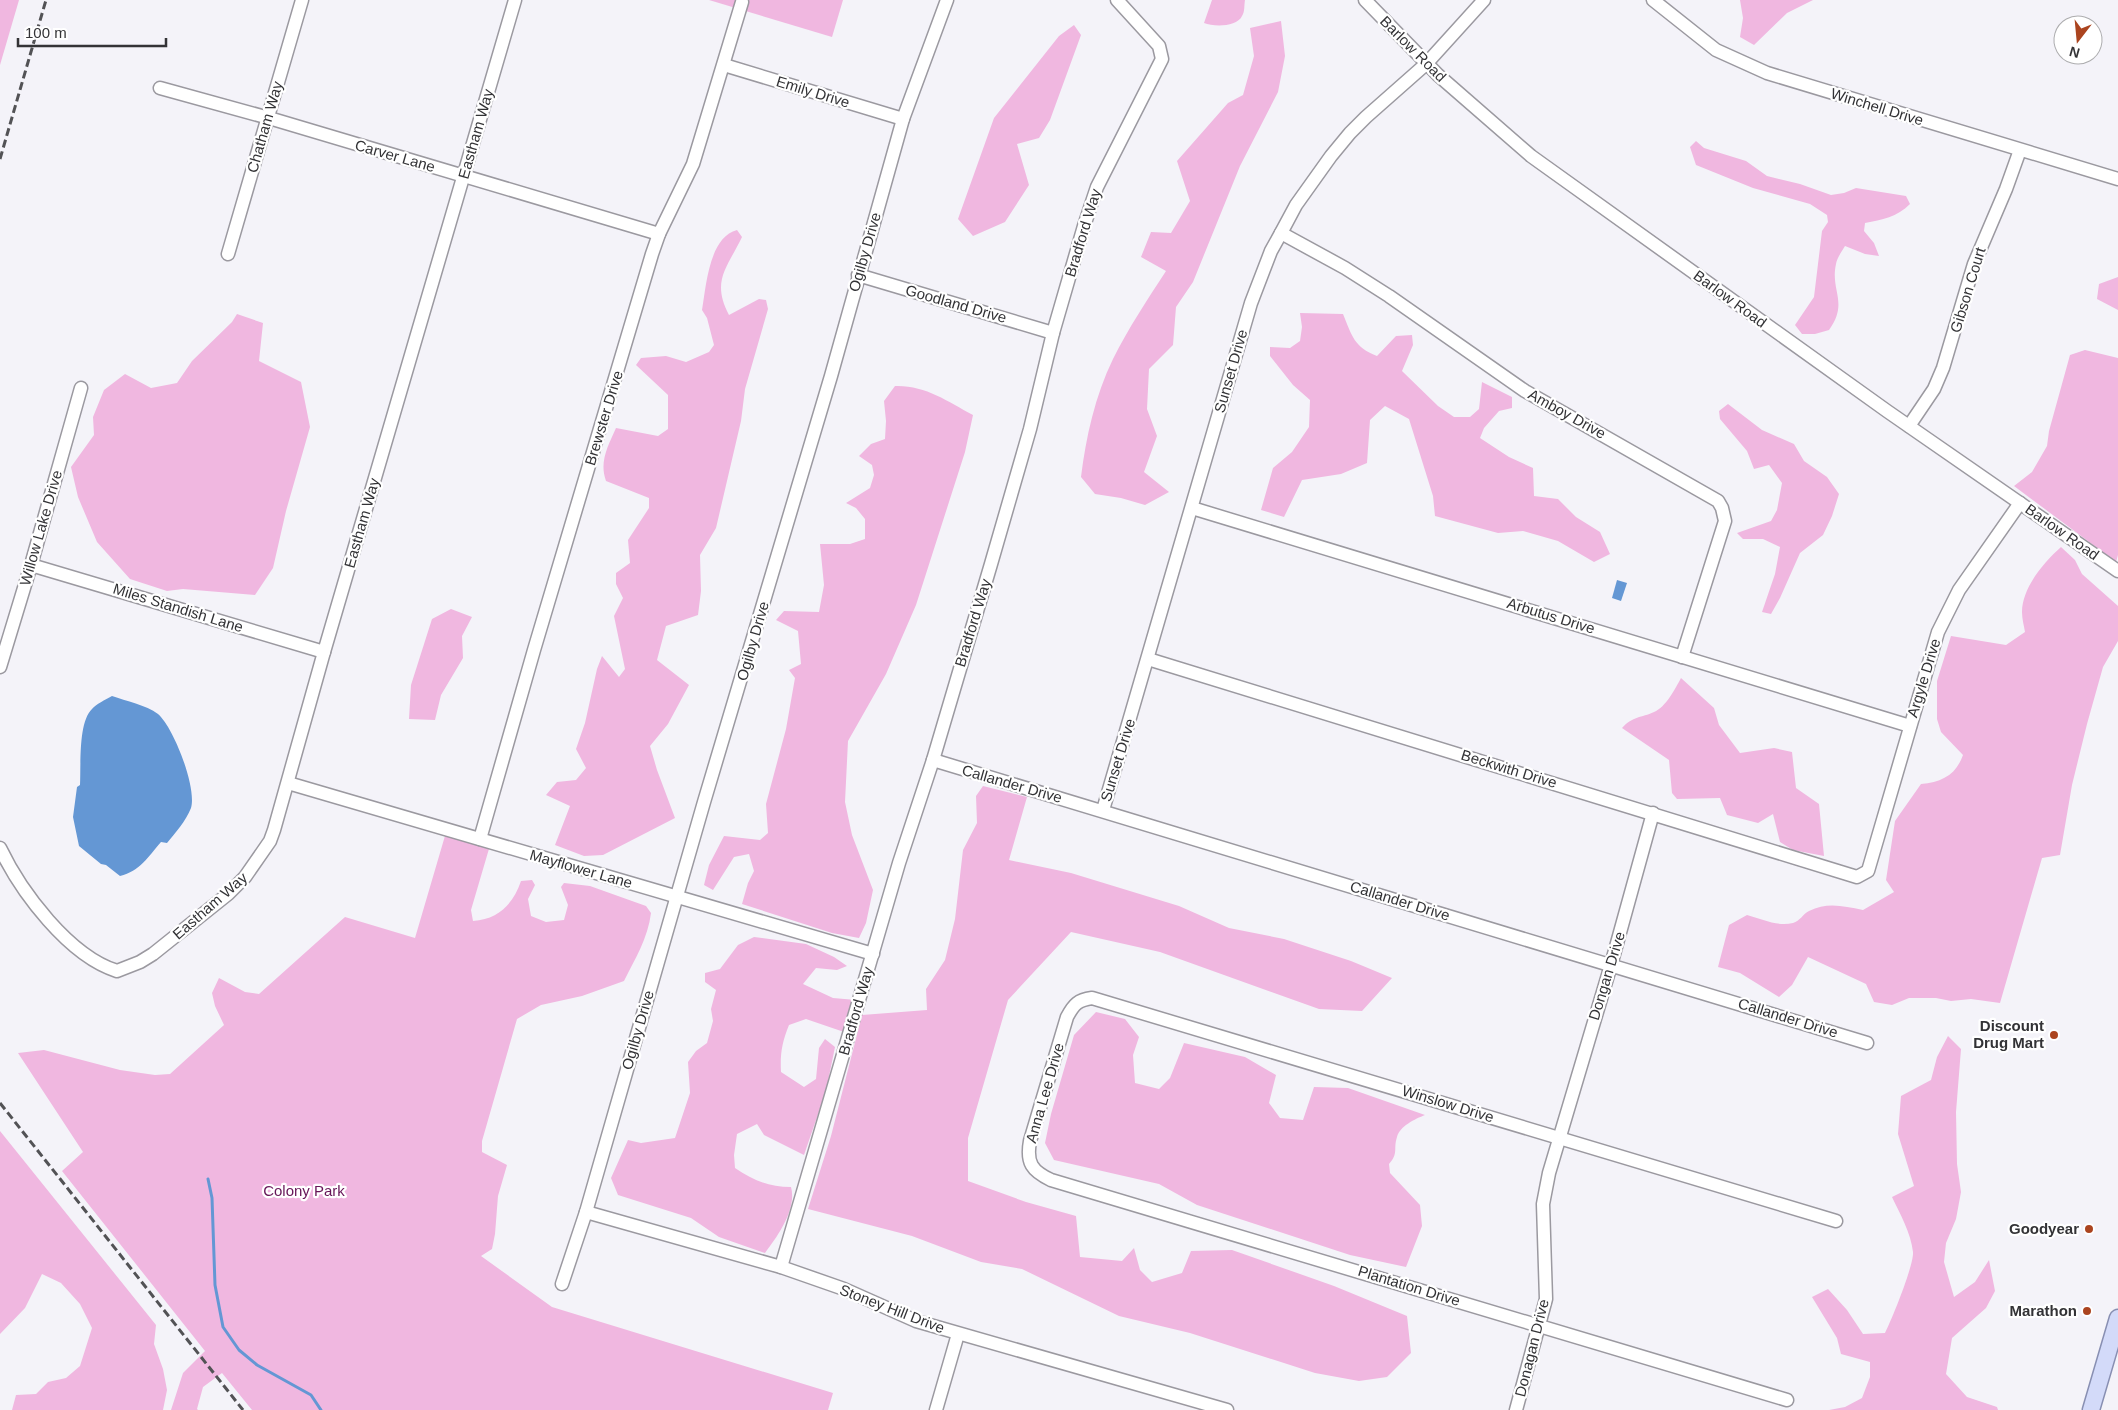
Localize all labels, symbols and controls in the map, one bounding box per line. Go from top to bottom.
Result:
street label: Barlow Road [1377,12,1450,85]
scale bar [18,15,165,47]
north arrow [2053,15,2103,65]
text: 100 m [25,24,67,41]
text: N [2067,43,2081,62]
street label: Emily Drive [774,72,852,111]
street label: Chatham Way [243,79,286,175]
street label: Winchell Drive [1829,84,1925,129]
street label: Eastham Way [455,86,497,181]
street label: Carver Lane [353,136,437,175]
street label: Bradford Way [1061,186,1104,279]
street label: Ogilby Drive [845,210,884,293]
street label: Gibson Court [1946,244,1989,335]
street label: Barlow Road [1691,266,1770,331]
street label: Goodland Drive [904,281,1009,326]
street label: Sunset Drive [1211,327,1251,414]
street label: Brewster Drive [581,368,626,467]
street label: Amboy Drive [1526,385,1609,442]
street label: Willow Lake Drive [16,468,65,587]
street label: Eastham Way [341,475,383,570]
street label: Barlow Road [2022,500,2102,563]
street label: Bradford Way [951,576,994,669]
street label: Miles Standish Lane [111,580,245,635]
street label: Arbutus Drive [1505,594,1597,637]
street label: Ogilby Drive [733,599,772,682]
street label: Argyle Drive [1903,636,1944,719]
street label: Sunset Drive [1097,716,1138,803]
street label: Beckwith Drive [1459,746,1559,791]
street label: Callander Drive [960,761,1064,806]
street label: Mayflower Lane [528,846,634,891]
street label: Eastham Way [169,868,251,942]
street label: Callander Drive [1348,877,1452,924]
street label: Dongan Drive [1585,930,1628,1022]
street label: Bradford Way [835,964,876,1057]
street label: Ogilby Drive [618,988,657,1071]
street label: Callander Drive [1736,994,1840,1041]
place label: Discount Drug Mart [1973,1017,2044,1051]
marker: Discount Drug Mart [2048,1029,2060,1041]
street label: Anna Lee Drive [1022,1041,1067,1145]
street label: Winslow Drive [1400,1082,1496,1126]
park label: Colony Park [263,1182,345,1199]
place label: Goodyear [2009,1220,2079,1237]
marker: Goodyear [2083,1223,2095,1235]
street label: Plantation Drive [1356,1262,1462,1309]
street label: Stoney Hill Drive [837,1281,947,1336]
street label: Donagan Drive [1511,1297,1552,1398]
place label: Marathon [2010,1302,2077,1319]
marker: Marathon [2081,1305,2093,1317]

